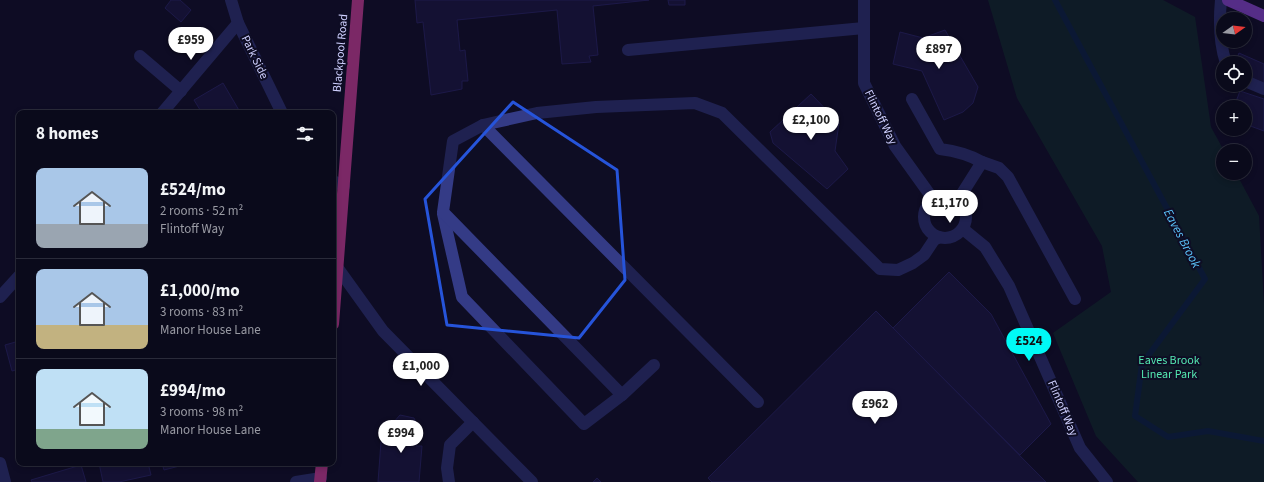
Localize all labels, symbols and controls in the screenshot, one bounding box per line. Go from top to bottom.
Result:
north arrow [1216,12,1252,48]
map controls [1216,12,1252,180]
street label: Blackpool Road [329,13,352,93]
pin: £959 [167,27,215,61]
text: £959 [177,31,205,49]
street label: Park Side [237,32,272,82]
pin: £897 [915,36,963,70]
text: £897 [925,40,953,58]
button: locate [1216,56,1252,92]
street label: Flintoff Way [860,87,901,148]
button: + [1216,100,1252,136]
pin: £2,100 [778,107,844,141]
text: £2,100 [792,111,830,129]
text: 8 homes [36,122,98,146]
icon: filters [294,123,316,145]
button: − [1216,144,1252,180]
text: £524/mo [160,178,226,202]
icon: home [68,184,116,232]
pin: £1,170 [917,190,983,224]
text: £1,170 [931,194,969,212]
text: 2 rooms · 52 m² [160,202,243,220]
water label: Eaves Brook [1159,206,1206,272]
text: Flintoff Way [160,220,224,238]
text: £1,000/mo [160,279,240,303]
icon: home [68,285,116,333]
text: 3 rooms · 83 m² [160,303,243,321]
text: Manor House Lane [160,321,261,339]
pin: £524 [1005,328,1053,362]
text: £524 [1015,332,1043,350]
park label: Eaves Brook Linear Park [1138,352,1200,383]
pin: £1,000 [388,353,454,387]
text: £1,000 [402,357,440,375]
street label: Flintoff Way [1043,378,1082,439]
text: £994/mo [160,379,226,403]
icon: home [68,385,116,433]
pin: £962 [851,391,899,425]
text: £962 [861,395,889,413]
text: 3 rooms · 98 m² [160,403,243,421]
pin: £994 [377,420,425,454]
text: Manor House Lane [160,421,261,439]
text: £994 [387,424,415,442]

